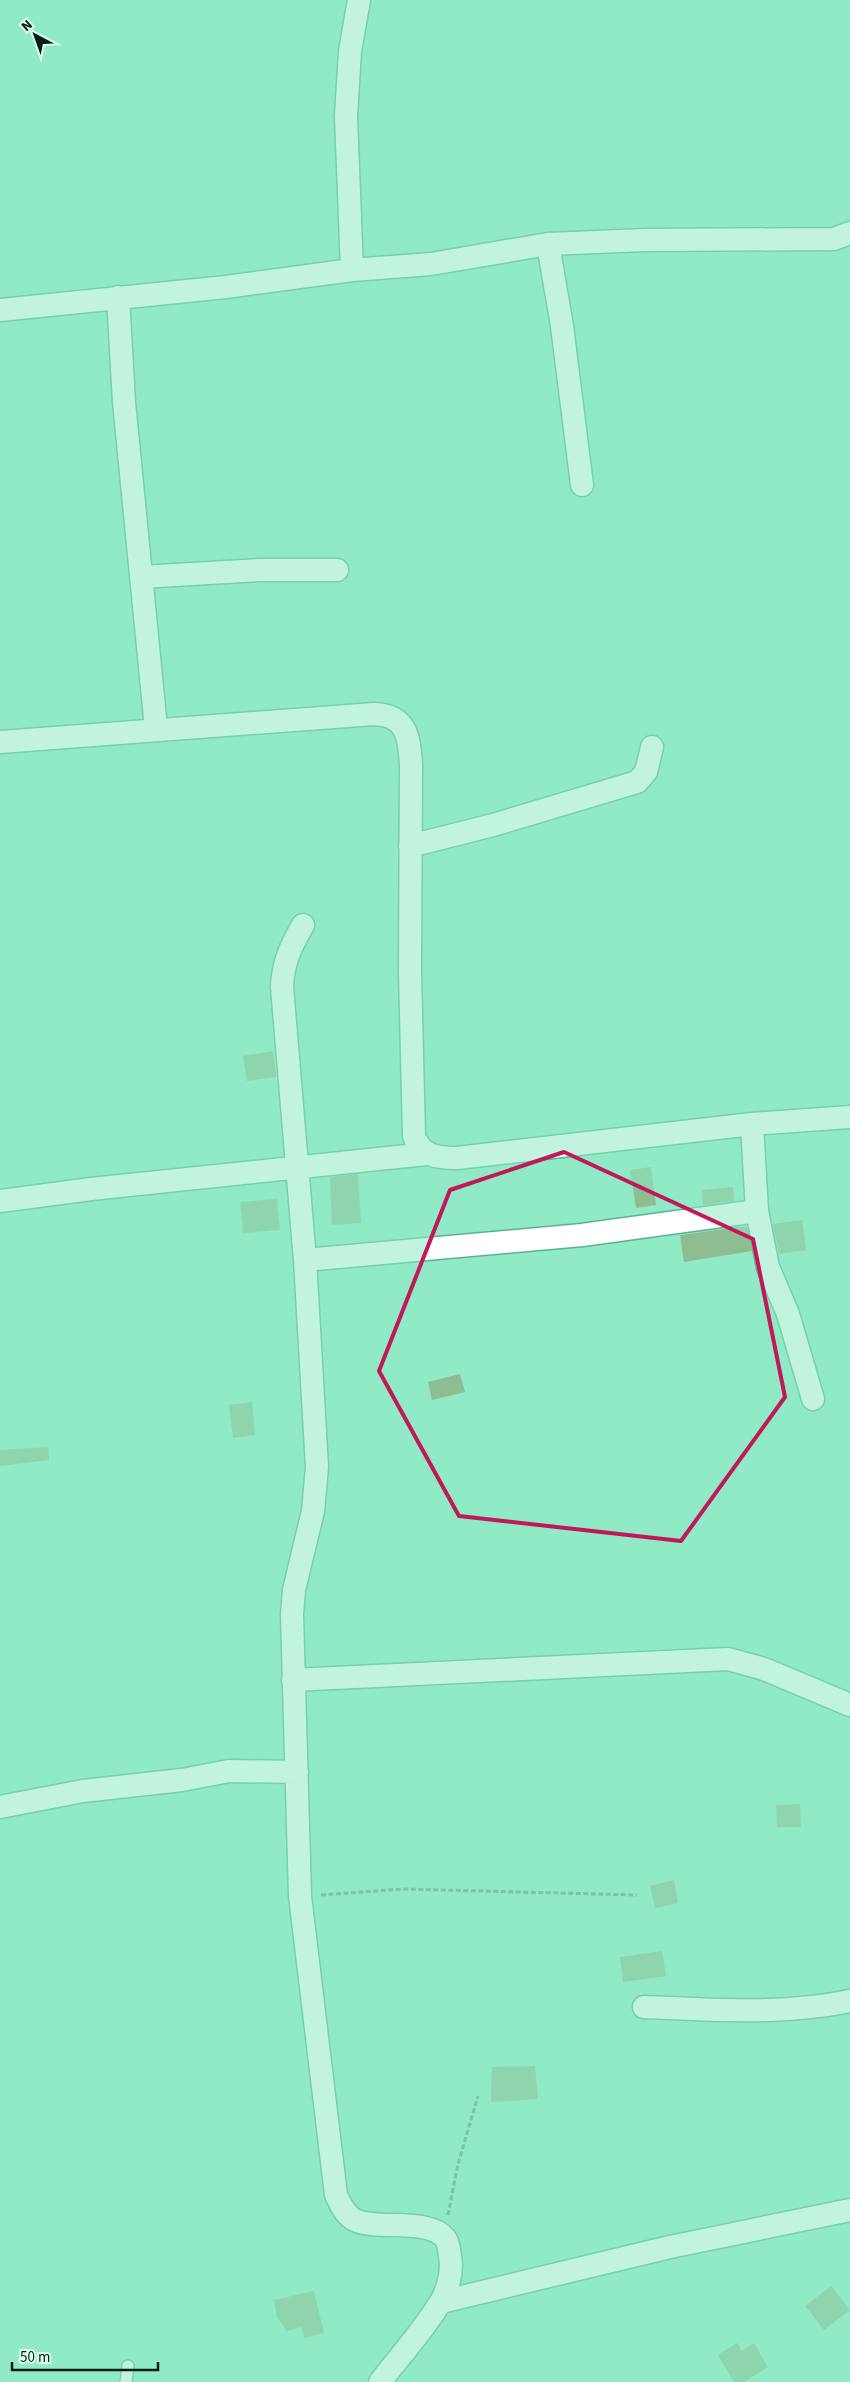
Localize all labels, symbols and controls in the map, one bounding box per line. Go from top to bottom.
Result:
north arrow [10,10,60,60]
text: N [17,15,37,37]
scale bar [12,2340,159,2372]
text: 50 m [20,2347,50,2368]

